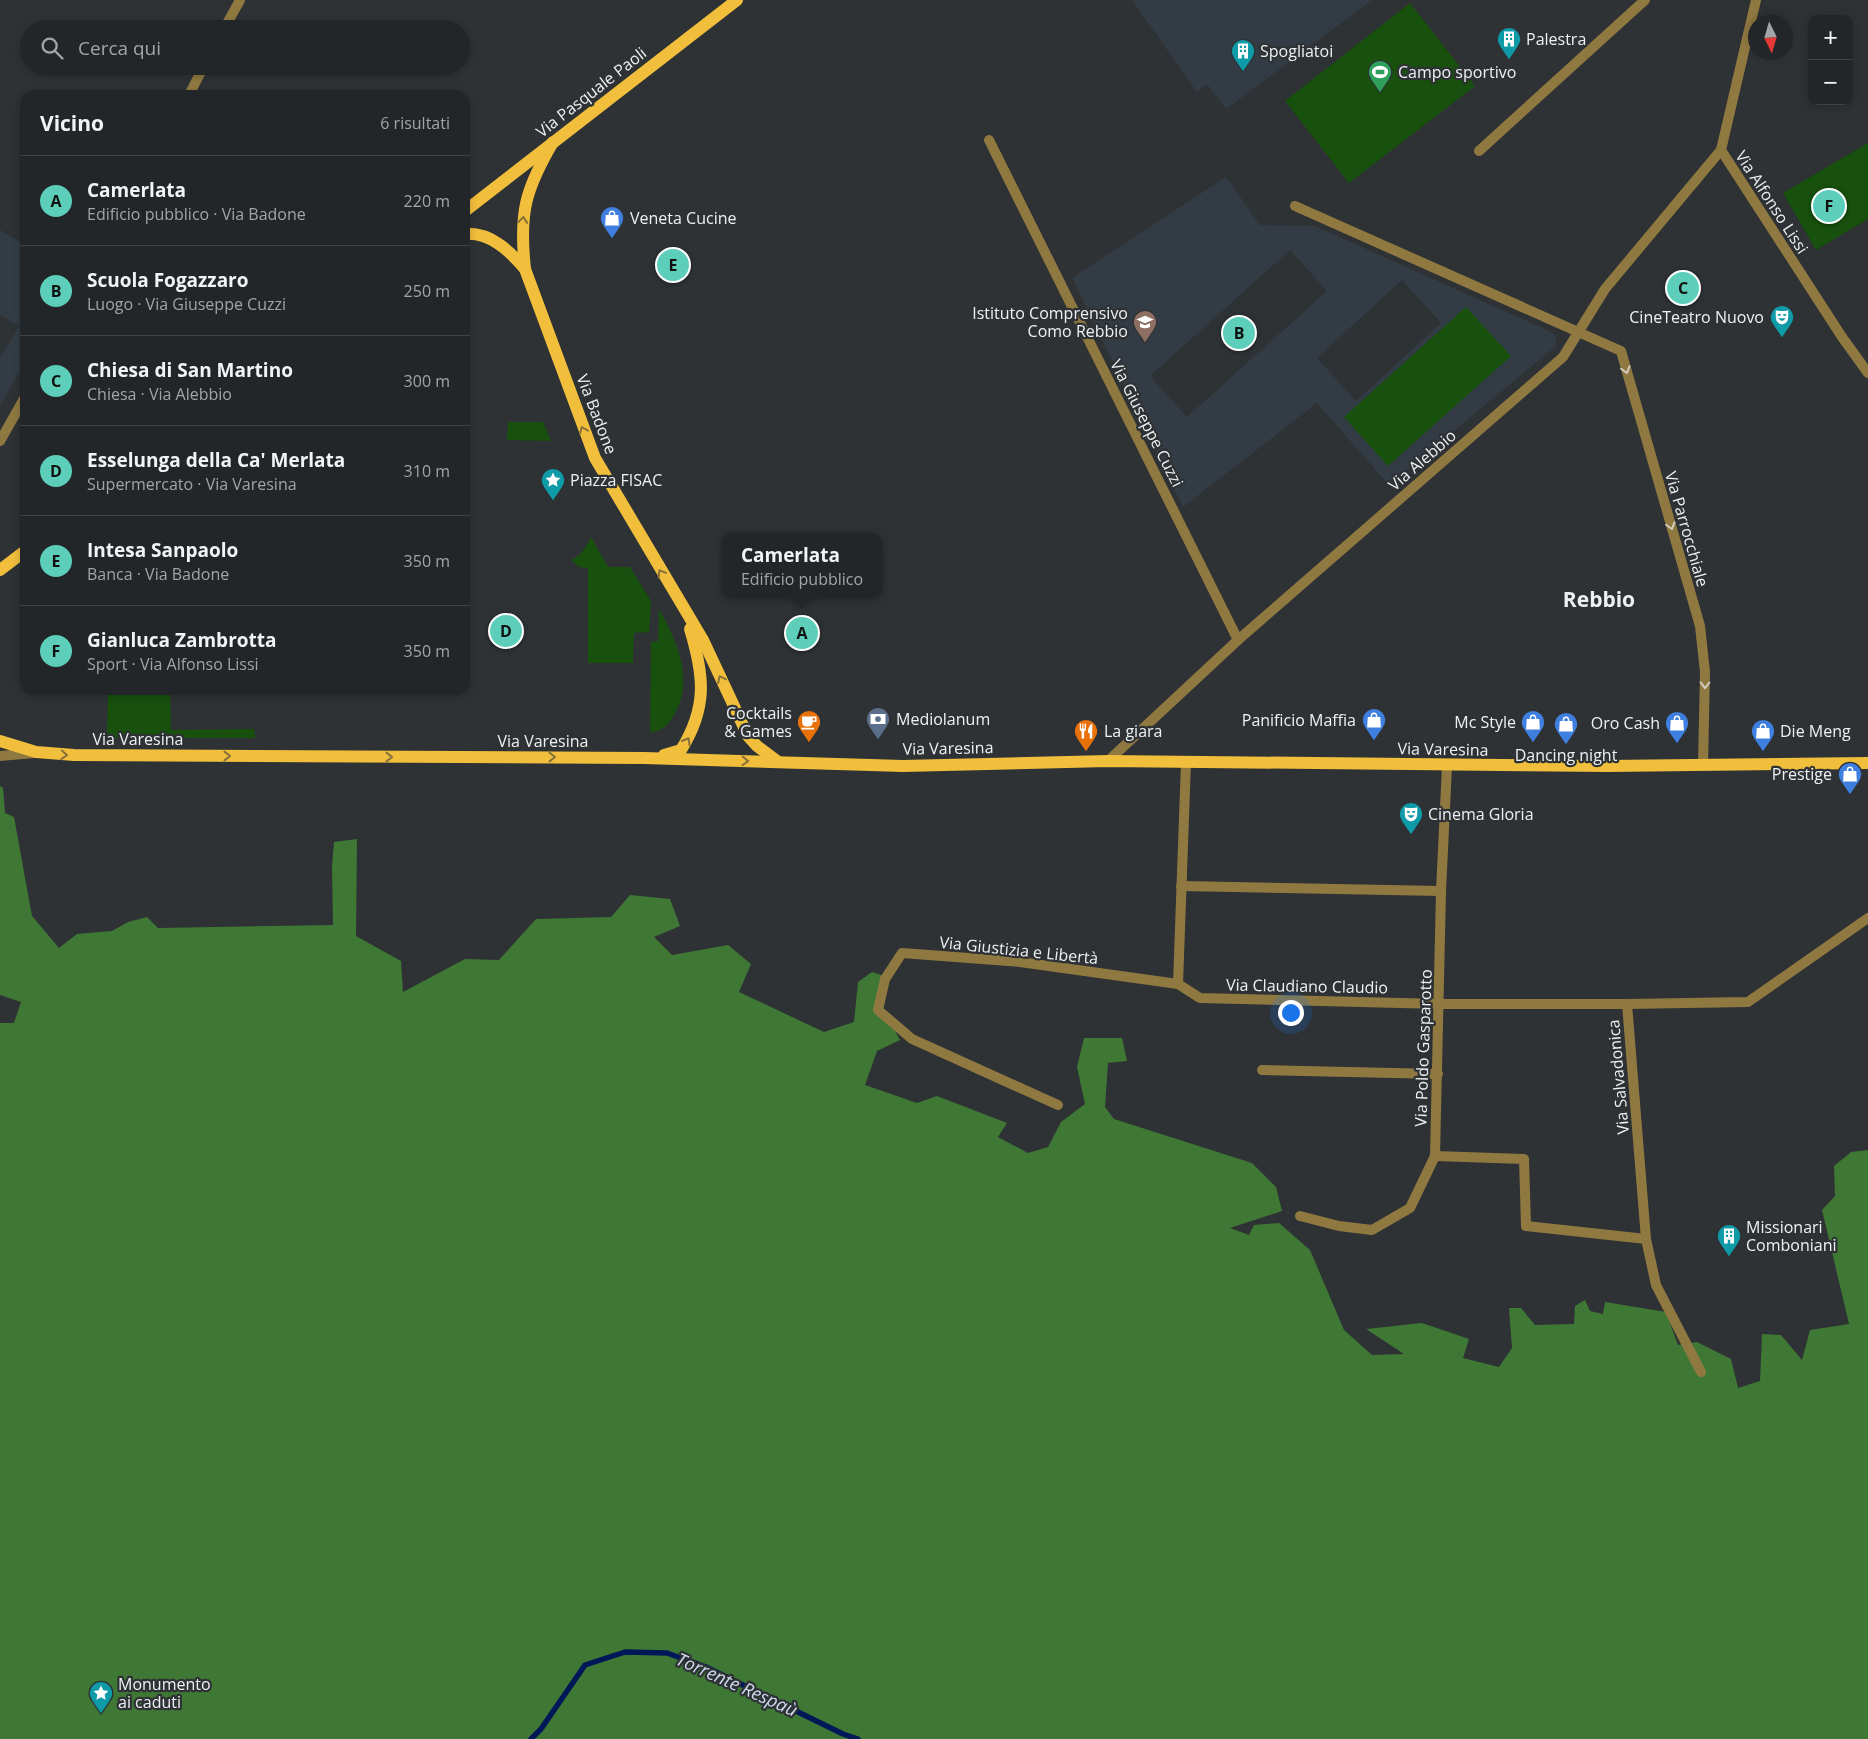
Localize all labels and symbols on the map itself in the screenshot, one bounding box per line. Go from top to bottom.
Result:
north arrow [1748,15,1793,60]
building icon: Palestra [1496,26,1522,60]
place label: Palestra [1526,28,1586,50]
building icon: Spogliatoi [1230,38,1256,72]
place label: Spogliatoi [1260,40,1333,62]
street label: Via Pasquale Paoli [531,42,651,142]
sports icon: Campo sportivo [1367,59,1393,93]
place label: Campo sportivo [1398,61,1516,83]
street label: Via Alfonso Lissi [1730,146,1814,258]
pin: F [1813,187,1845,225]
shop icon: Veneta Cucine [599,205,625,239]
place label: Veneta Cucine [630,207,736,229]
one-way arrow [517,216,528,224]
pin: E [657,246,689,284]
pin: C [1667,269,1699,307]
place label: Istituto Comprensivo Como Rebbio [972,302,1128,342]
theatre icon: CineTeatro Nuovo [1769,304,1795,338]
place label: CineTeatro Nuovo [1629,306,1764,328]
school or university icon: Istituto Comprensivo Como Rebbio [1132,309,1158,343]
pin: B [1223,314,1255,352]
street label: Via Giuseppe Cuzzi [1105,355,1189,491]
one-way arrow [1621,366,1631,374]
street label: Via Badone [572,371,622,457]
street label: Via Alebbio [1383,424,1461,496]
one-way arrow [579,426,589,435]
place icon: Piazza FISAC [540,467,566,501]
place label: Piazza FISAC [570,469,662,491]
street label: Via Parrocchiale [1660,469,1714,589]
one-way arrow [1666,522,1676,530]
one-way arrow [658,569,668,578]
district label: Rebbio [1563,585,1635,613]
pin: D [490,612,522,650]
pin: A [786,614,818,652]
one-way arrow [718,676,728,685]
one-way arrow [1699,681,1710,689]
place label: Cocktails & Games [724,702,792,742]
bank icon: Mediolanum [865,706,891,740]
shop icon: Panificio Maffia [1361,707,1387,741]
place label: Mediolanum [896,708,990,730]
cafe icon: Cocktails & Games [796,709,822,743]
place label: Panificio Maffia [1242,709,1356,731]
shop icon: Mc Style [1520,709,1546,743]
shop icon: Oro Cash [1664,710,1690,744]
place label: Mc Style [1454,711,1516,733]
shop icon: Dancing night [1553,711,1579,745]
place label: Oro Cash [1591,712,1660,734]
restaurant icon: La giara [1073,718,1099,752]
shop icon: Die Meng [1750,718,1776,752]
place label: La giara [1104,720,1162,742]
place label: Die Meng [1780,720,1851,742]
street label: Via Varesina [93,728,183,750]
street label: Via Varesina [498,730,588,752]
street label: Via Varesina [902,736,994,760]
one-way arrow [680,737,690,746]
street label: Via Varesina [1397,737,1489,761]
place label: Dancing night [1515,744,1618,766]
one-way arrow [61,749,69,760]
one-way arrow [223,751,231,761]
one-way arrow [386,752,393,762]
one-way arrow [548,752,556,762]
one-way arrow [742,755,750,766]
shop icon: Prestige [1837,761,1863,795]
place label: Prestige [1772,763,1832,785]
theatre icon: Cinema Gloria [1398,801,1424,835]
place label: Cinema Gloria [1428,803,1534,825]
street label: Via Giustizia e Libertà [939,931,1099,969]
street label: Via Poldo Gasparotto [1409,969,1437,1127]
street label: Via Claudiano Claudio [1226,974,1388,998]
your location [1278,1000,1304,1026]
street label: Via Salvadonica [1602,1019,1634,1135]
place label: Missionari Comboniani [1746,1216,1837,1256]
building icon: Missionari Comboniani [1716,1223,1742,1257]
water label: Torrente Respaù [673,1647,801,1721]
place label: Monumento ai caduti [118,1673,211,1713]
place icon: Monumento ai caduti [88,1680,114,1714]

